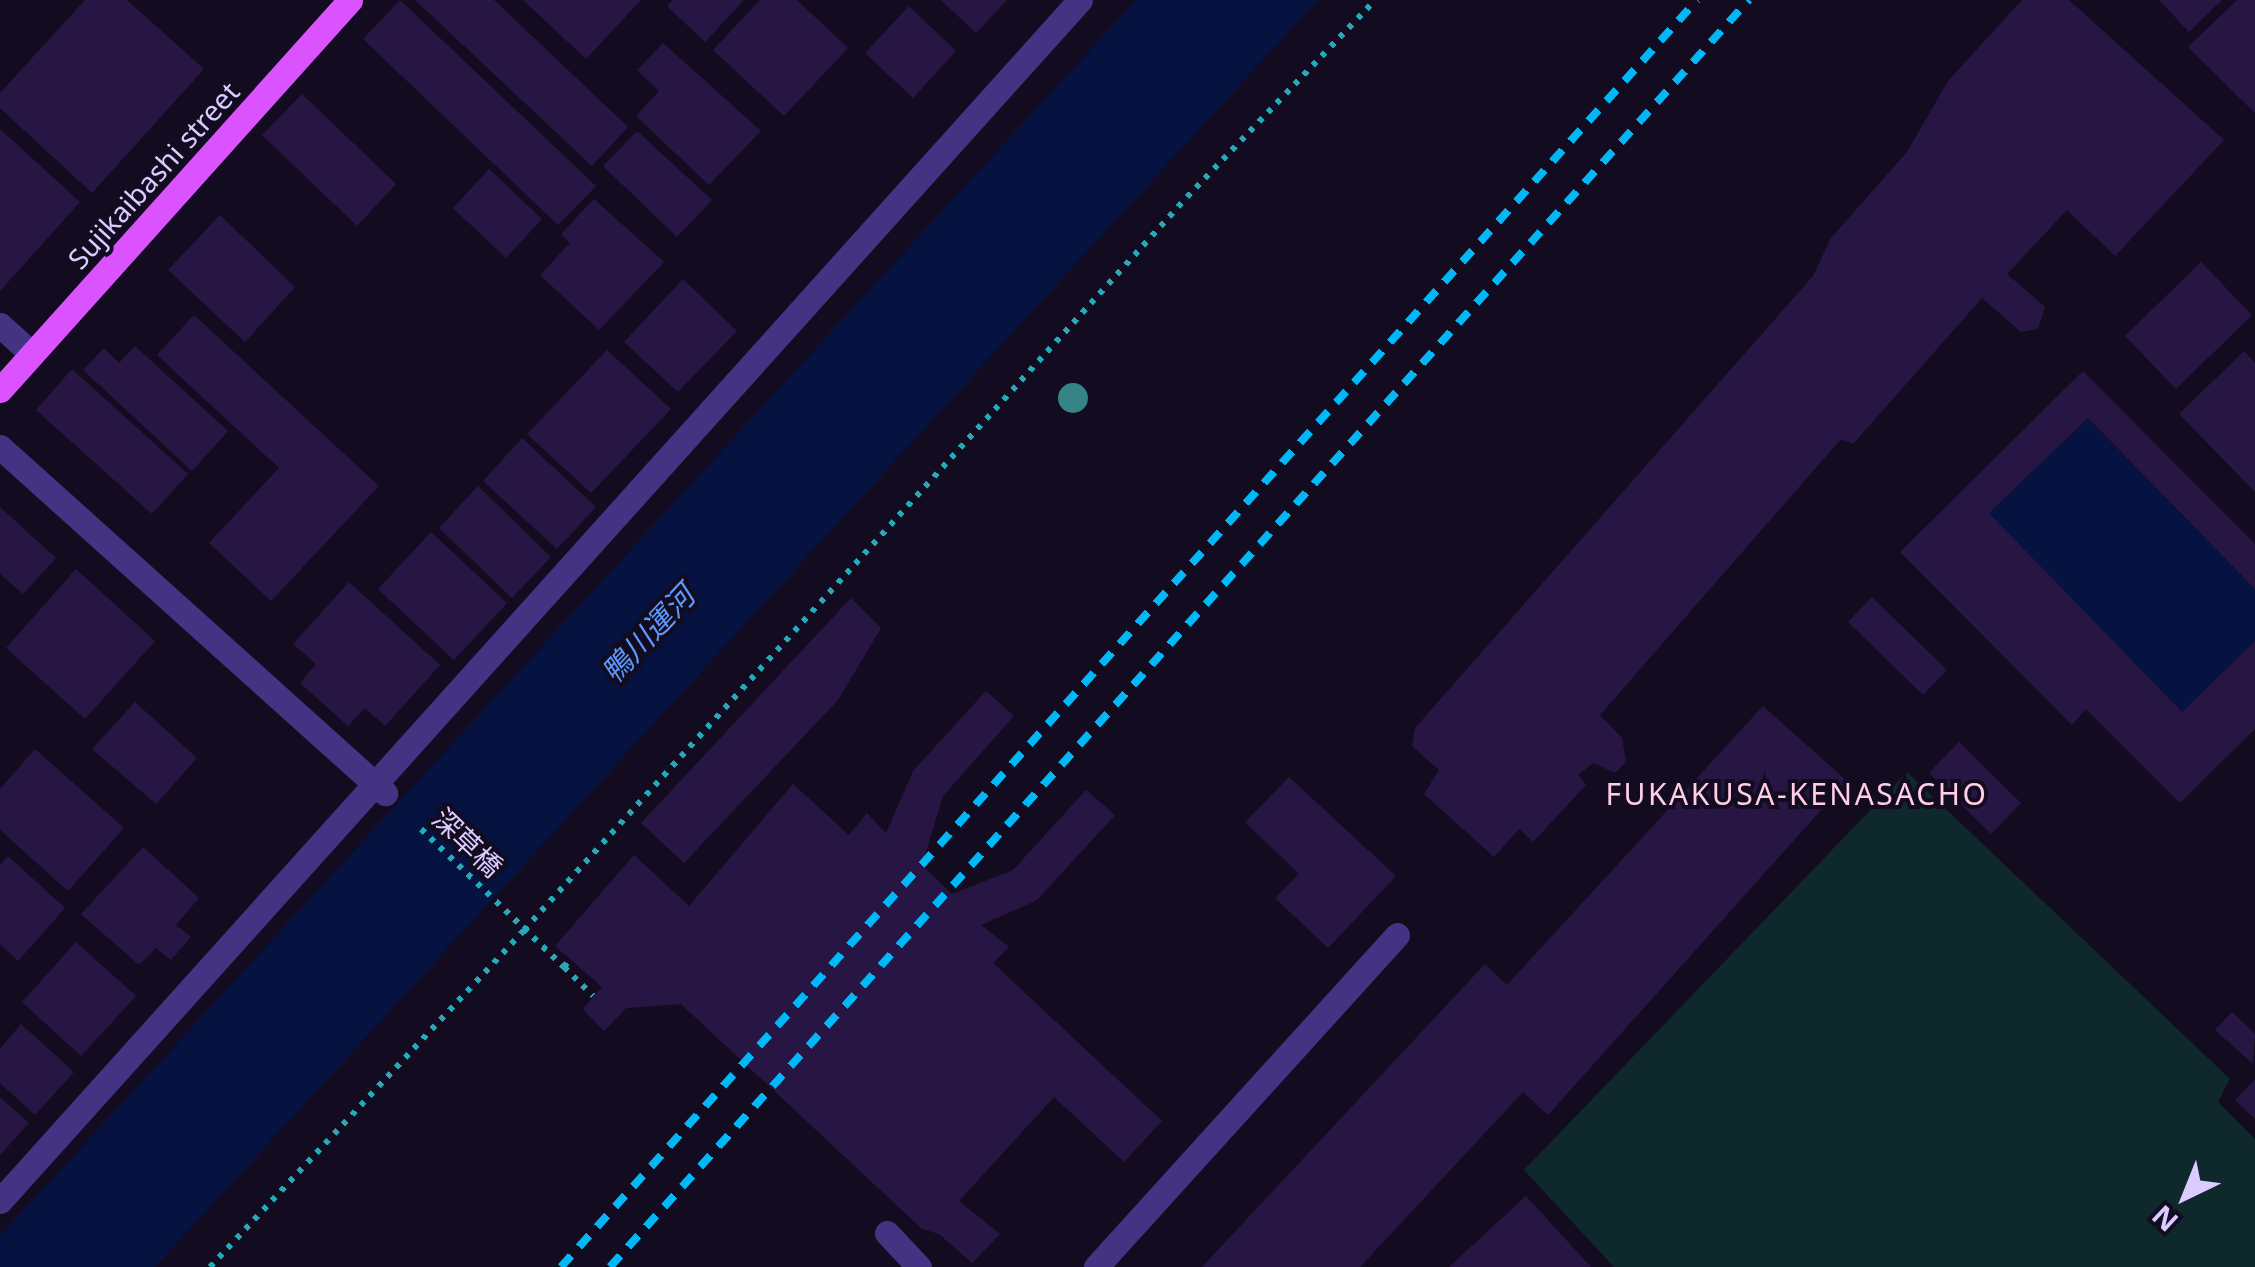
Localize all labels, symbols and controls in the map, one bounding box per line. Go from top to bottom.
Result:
street label: Sujikaibashi street [60,75,246,275]
water label: 鴨川運河 [594,578,702,690]
district label: FUKAKUSA-KENASACHO [1606,776,1988,812]
street label: 深草橋 [426,801,510,883]
north arrow [2135,1147,2235,1247]
text: N [2143,1197,2186,1241]

